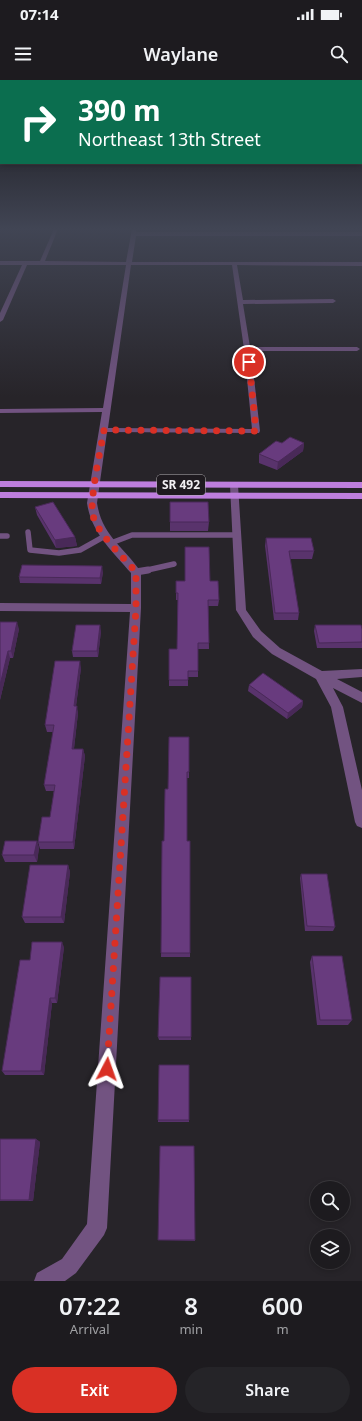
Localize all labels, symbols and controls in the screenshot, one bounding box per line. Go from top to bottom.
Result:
text: 07:14 [20,4,59,24]
text: Waylane [144,42,218,66]
icon: menu [12,43,34,65]
icon: search [328,43,350,65]
text: 390 m [78,91,161,129]
icon: right [12,96,64,148]
text: Northeast 13th Street [78,127,261,151]
pin [232,345,266,379]
icon: arrive [238,351,260,373]
road number: SR 492 [157,475,205,495]
position arrow [86,1048,128,1090]
map controls [310,1181,350,1269]
button: search [310,1181,350,1221]
button: layers [310,1229,350,1269]
text: 07:22 [59,1289,120,1322]
text: 8 [184,1289,198,1322]
text: 600 [262,1289,303,1322]
text: Arrival [70,1320,110,1338]
text: min [179,1320,203,1338]
text: m [276,1320,289,1338]
button: Exit [12,1367,177,1413]
button: Share [185,1367,350,1413]

